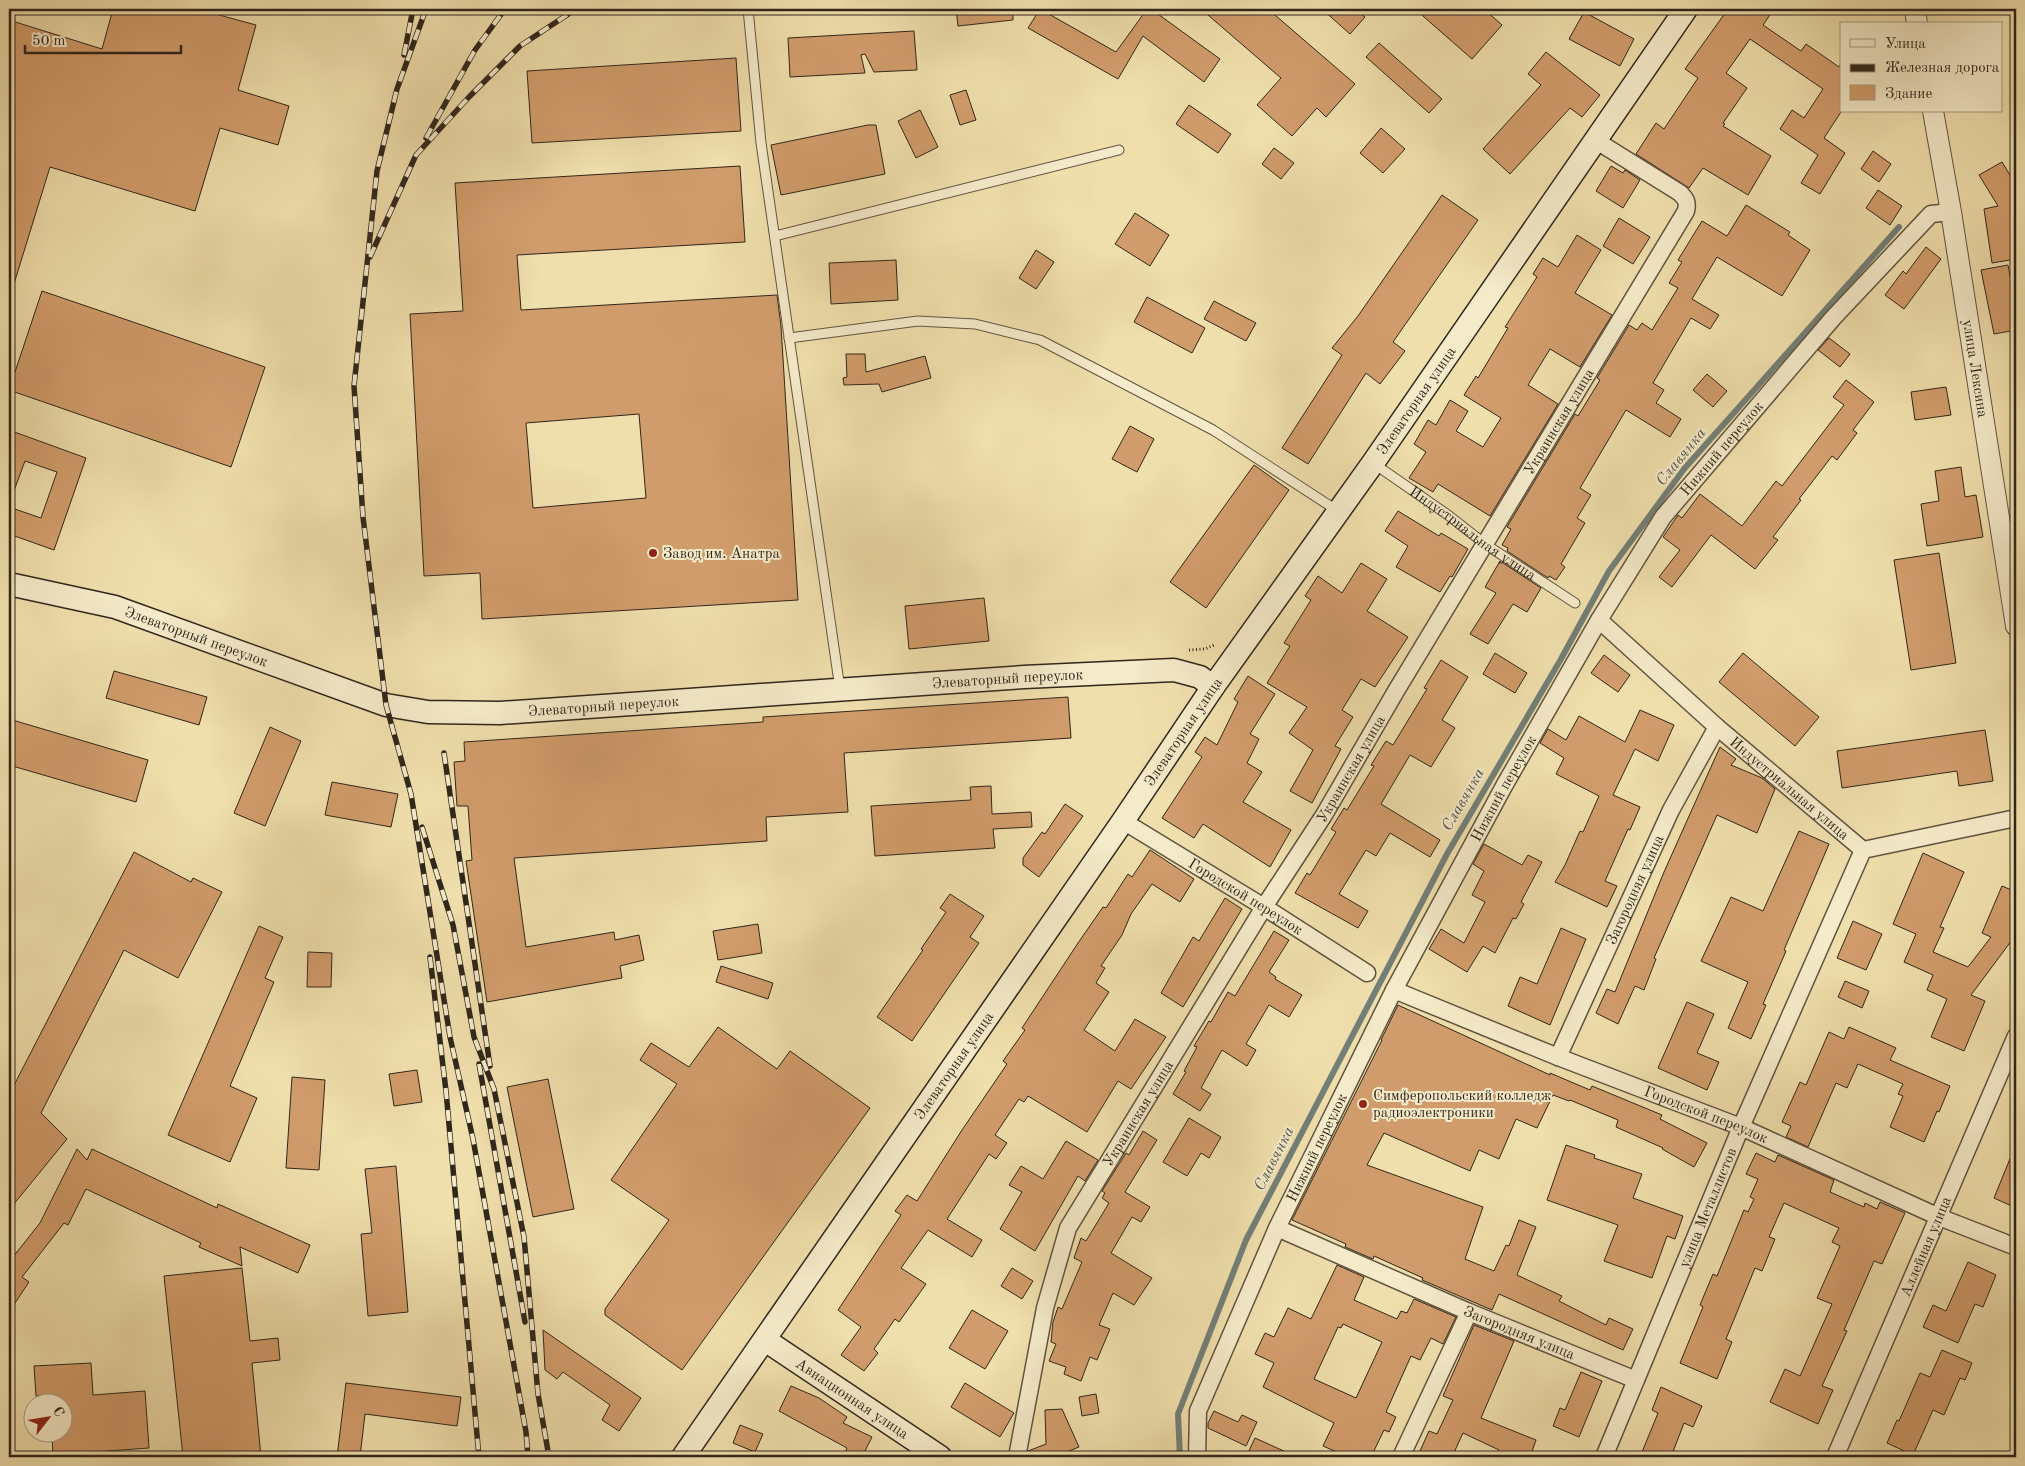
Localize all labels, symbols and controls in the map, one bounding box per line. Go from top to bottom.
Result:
scale bar [25,22,181,54]
legend [1840,22,2002,112]
text: 50 m [32,34,66,49]
text: Улица [1885,37,1926,52]
text: Железная дорога [1885,61,2000,76]
text: Здание [1885,87,1932,102]
street label: улица Лексина [1959,319,1989,419]
street label: Элеваторная улица [1375,344,1460,458]
street label: Украинская улица [1522,366,1598,478]
street label: Нижний переулок [1678,399,1767,499]
water label: Славянка [1653,425,1710,489]
street label: Индустриальная улица [1406,485,1538,584]
marker: Завод им. Анатра [647,547,659,559]
place label: Завод им. Анатра [663,547,781,562]
street label: Элеваторный переулок [122,605,270,671]
street label: Элеваторный переулок [932,668,1084,692]
street label: Элеваторная улица [1143,675,1226,789]
street label: Элеваторный переулок [528,695,680,720]
street label: Украинская улица [1315,713,1389,826]
street label: Нижний переулок [1469,733,1540,845]
street label: Индустриальная улица [1726,735,1852,844]
water label: Славянка [1439,766,1488,834]
street label: Загородняя улица [1604,833,1668,947]
street label: Городской переулок [1185,857,1305,939]
street label: Элеваторная улица [913,1009,998,1123]
street label: Украинская улица [1101,1058,1177,1170]
street label: Городской переулок [1642,1085,1770,1147]
place label: Симферопольский колледж радиоэлектроники [1373,1089,1552,1121]
street label: Нижний переулок [1285,1091,1351,1205]
marker: Симферопольский колледж радиоэлектроники [1357,1098,1369,1110]
water label: Славянка [1252,1124,1298,1194]
street label: улица Металлистов [1677,1146,1740,1270]
street label: Аллейная улица [1899,1194,1955,1300]
street label: Загородняя улица [1461,1305,1577,1363]
street label: Авиационная улица [792,1357,911,1443]
north arrow [22,1394,72,1444]
text: С [50,1404,67,1419]

